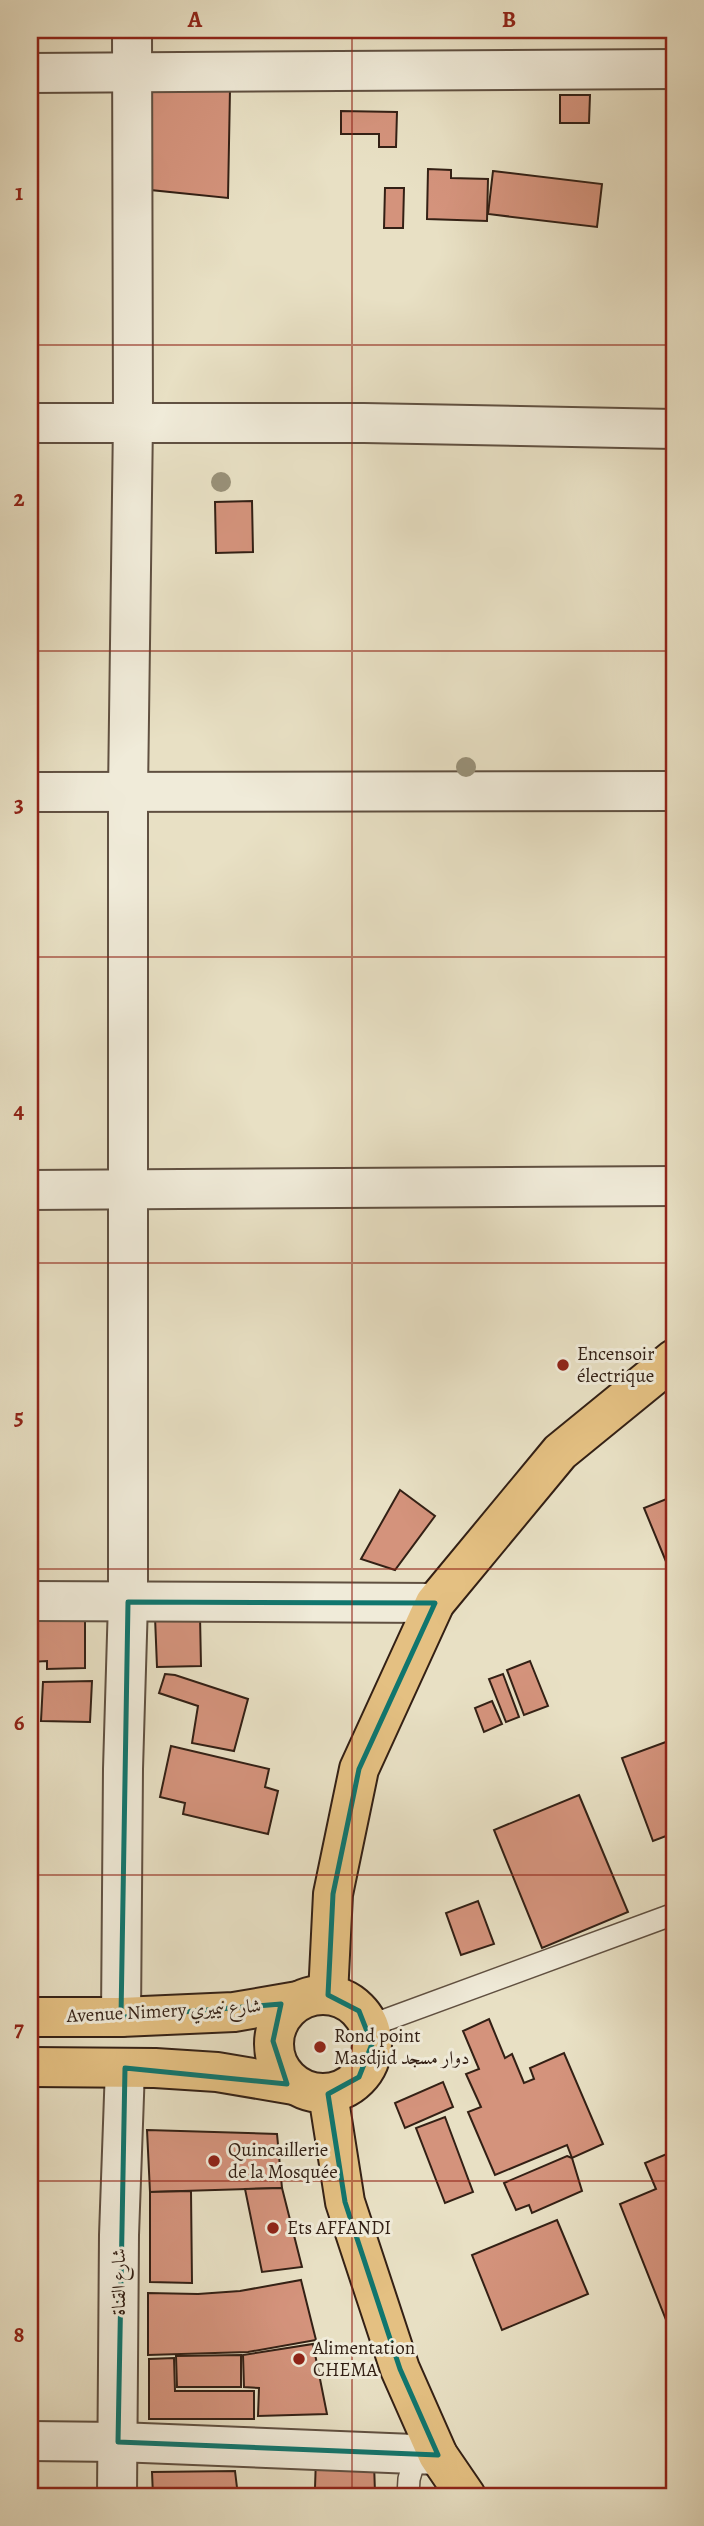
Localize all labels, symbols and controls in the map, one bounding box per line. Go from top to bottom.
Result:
text: A [187,4,203,35]
text: B [502,4,516,35]
text: 1 [15,177,23,208]
text: 2 [13,483,25,514]
text: 3 [14,789,24,820]
text: 4 [14,1095,25,1126]
place label: Encensoir électrique [577,1341,655,1389]
marker: Encensoir électrique [555,1357,571,1373]
text: 5 [14,1401,24,1432]
text: 6 [14,1707,25,1738]
street label: Avenue Nimery شارع نيميري [65,1993,262,2031]
text: 7 [14,2013,24,2044]
place label: Rond point Masdjid دوار مسجد [334,2023,470,2071]
marker: Rond point Masdjid دوار مسجد [312,2039,328,2055]
place label: Quincaillerie de la Mosquée [228,2137,338,2185]
marker: Quincaillerie de la Mosquée [206,2153,222,2169]
place label: Ets AFFANDI [287,2215,391,2241]
marker: Ets AFFANDI [265,2220,281,2236]
street label: شارع القناة [106,2248,134,2316]
text: 8 [13,2319,25,2350]
place label: Alimentation CHEMA [312,2335,415,2383]
marker: Alimentation CHEMA [291,2351,307,2367]

